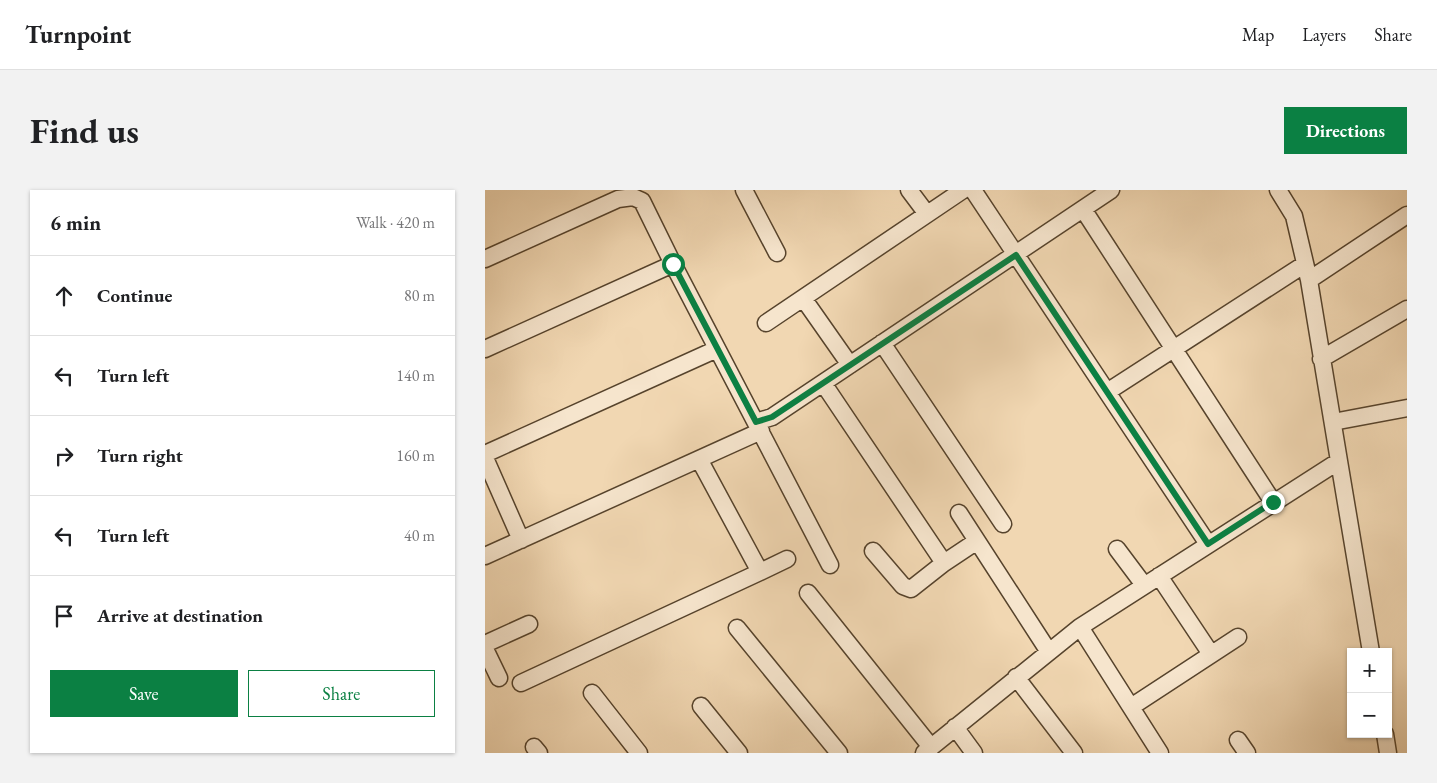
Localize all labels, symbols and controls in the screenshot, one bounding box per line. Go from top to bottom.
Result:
text: Turnpoint [25,19,131,50]
text: Map [1242,23,1274,46]
text: Layers [1302,23,1346,46]
text: Share [1374,23,1412,46]
button: Directions [1284,107,1407,154]
text: Find us [30,108,139,153]
text: 6 min [50,209,101,236]
text: Walk · 420 m [356,212,435,233]
route start [662,253,685,276]
icon: ahead [50,282,78,310]
text: Continue [97,283,172,308]
text: 80 m [404,285,435,306]
icon: left [50,362,78,390]
text: Turn left [97,363,169,388]
text: 140 m [396,365,435,386]
icon: right [50,442,78,470]
text: Turn right [97,443,183,468]
text: 160 m [396,445,435,466]
route end [1262,491,1285,514]
icon: left [50,522,78,550]
text: Turn left [97,523,169,548]
text: 40 m [404,525,435,546]
icon: arrive [50,602,78,630]
text: Arrive at destination [97,603,263,628]
map controls [1347,648,1392,738]
button: + [1347,648,1392,693]
button: Save [50,670,238,717]
button: Share [248,670,435,717]
button: − [1347,693,1392,738]

